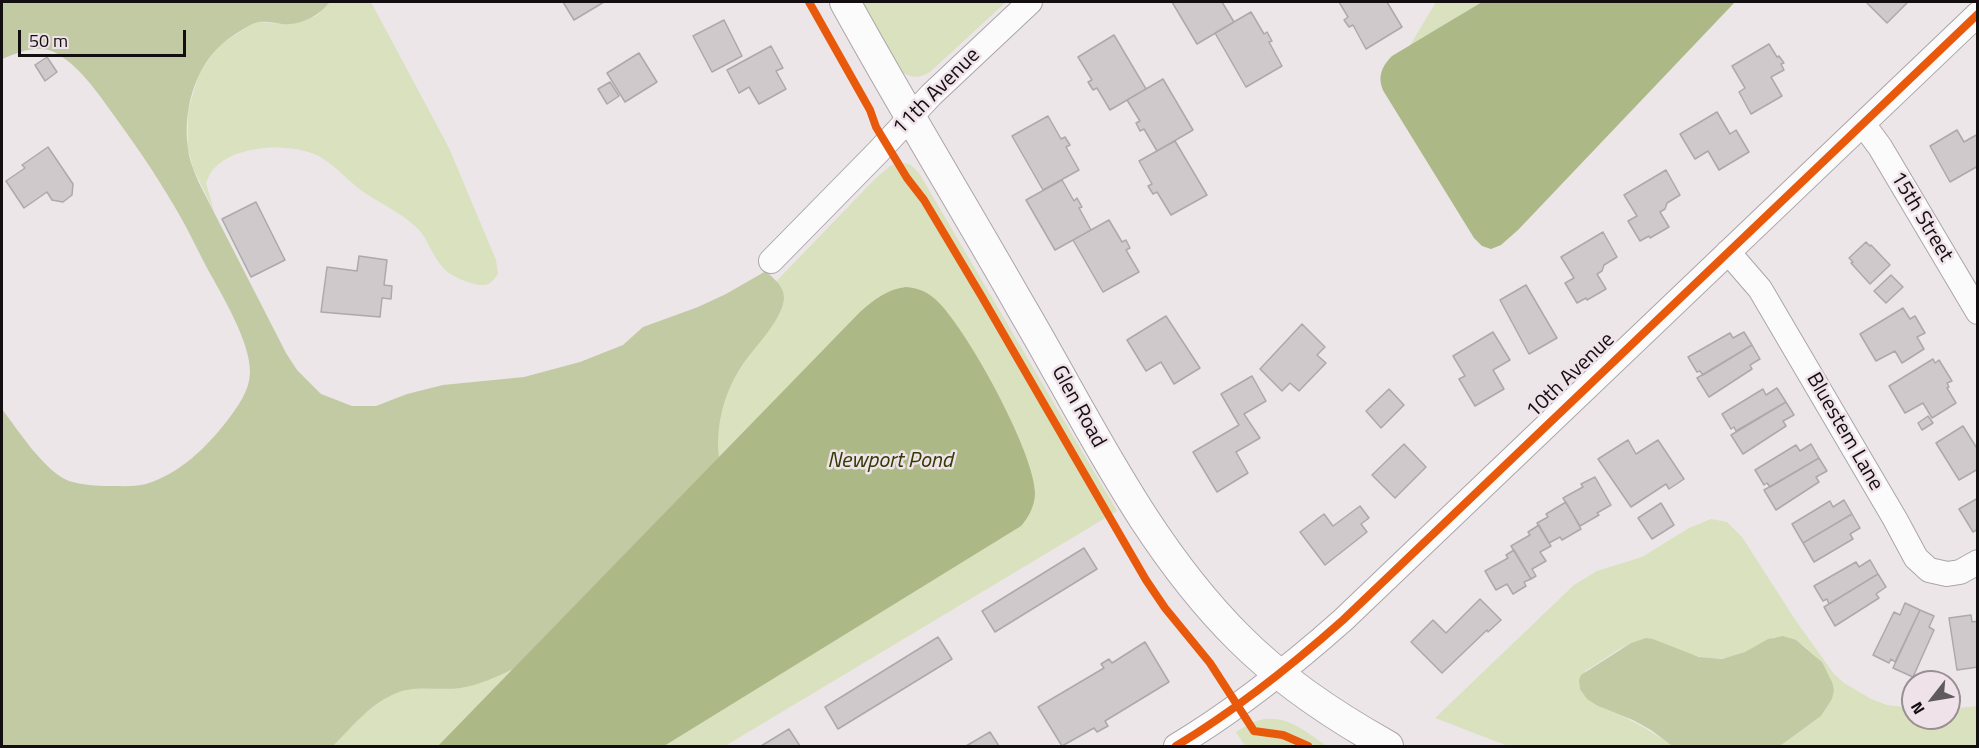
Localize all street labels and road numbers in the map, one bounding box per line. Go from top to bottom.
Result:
street label: 11th Avenue [888,43,986,141]
street label: 15th Street [1884,167,1958,267]
street label: 10th Avenue [1522,328,1620,424]
street label: Glen Road [1045,362,1111,452]
street label: Bluestem Lane [1800,369,1888,495]

